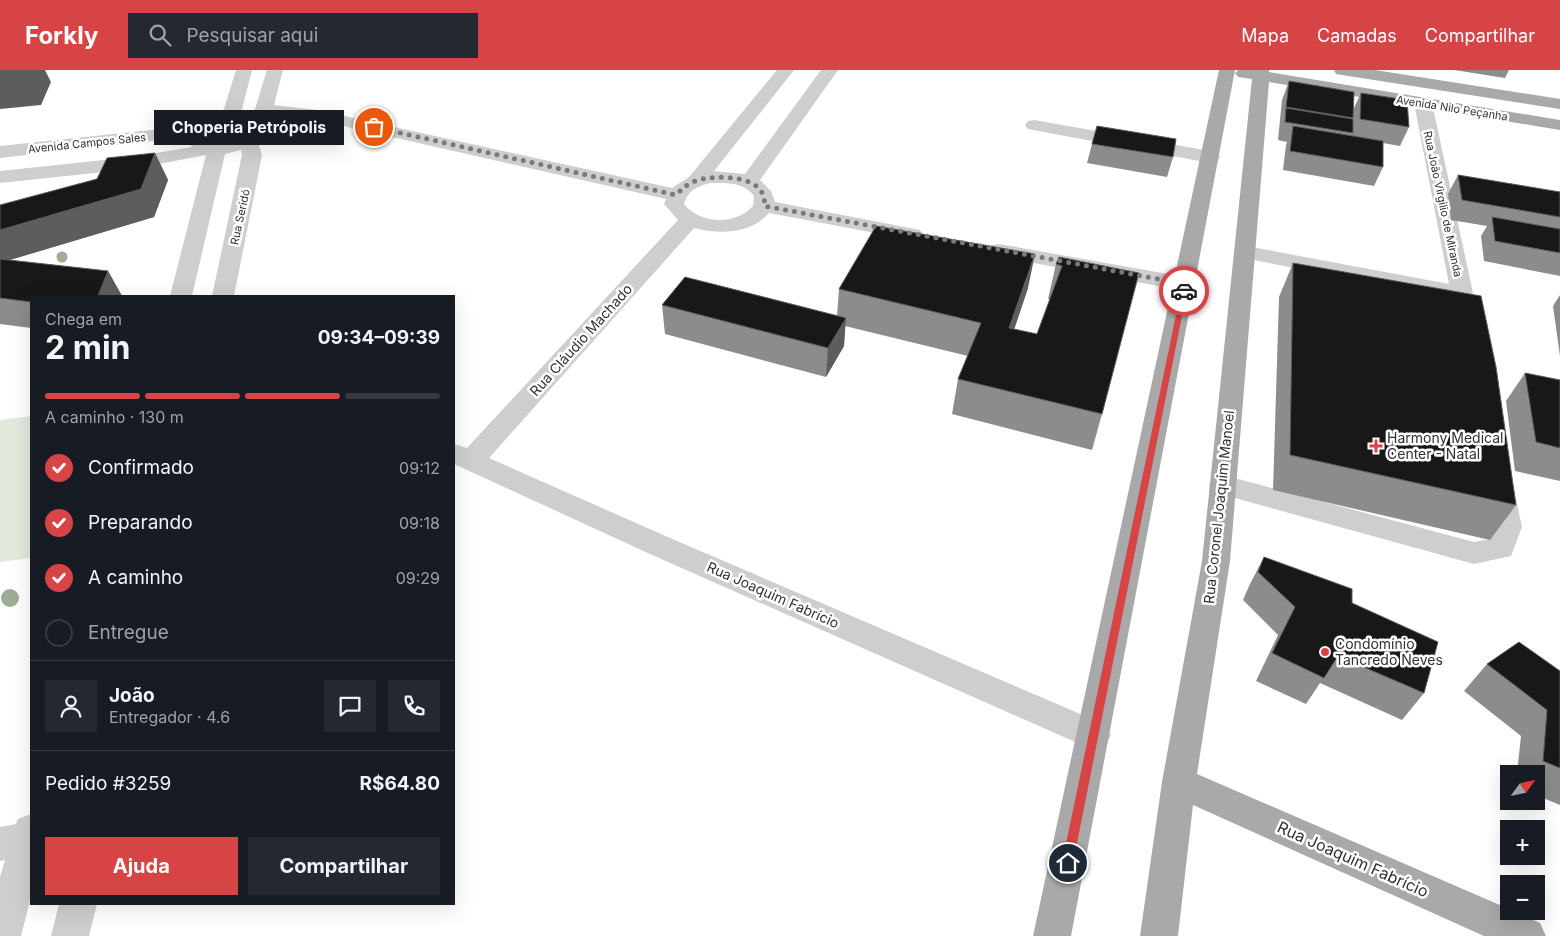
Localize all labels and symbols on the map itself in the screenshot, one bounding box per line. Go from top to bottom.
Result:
street label: Avenida Nilo Peçanha [1395,92,1509,124]
pin [353,106,395,148]
callout: Choperia Petrópolis [154,110,344,144]
street label: Avenida Campos Sales [27,130,147,156]
street label: Rua João Virgilio de Miranda [1421,130,1465,278]
street label: Rua Seridó [227,187,253,246]
courier [1159,266,1209,316]
street label: Rua Cláudio Machado [526,280,635,399]
street label: Rua Coronel Joaquim Manoel [1200,409,1237,605]
place label: Harmony Medical Center - Natal [1387,429,1503,462]
marker: Harmony Medical Center - Natal [1369,439,1383,453]
street label: Rua Joaquim Fabrício [704,558,842,631]
place label: Condomínio Tancredo Neves [1335,635,1443,668]
marker: Condomínio Tancredo Neves [1319,646,1331,658]
north arrow [1500,765,1545,810]
street label: Rua Joaquim Fabrício [1274,817,1432,901]
pin [1047,842,1089,884]

